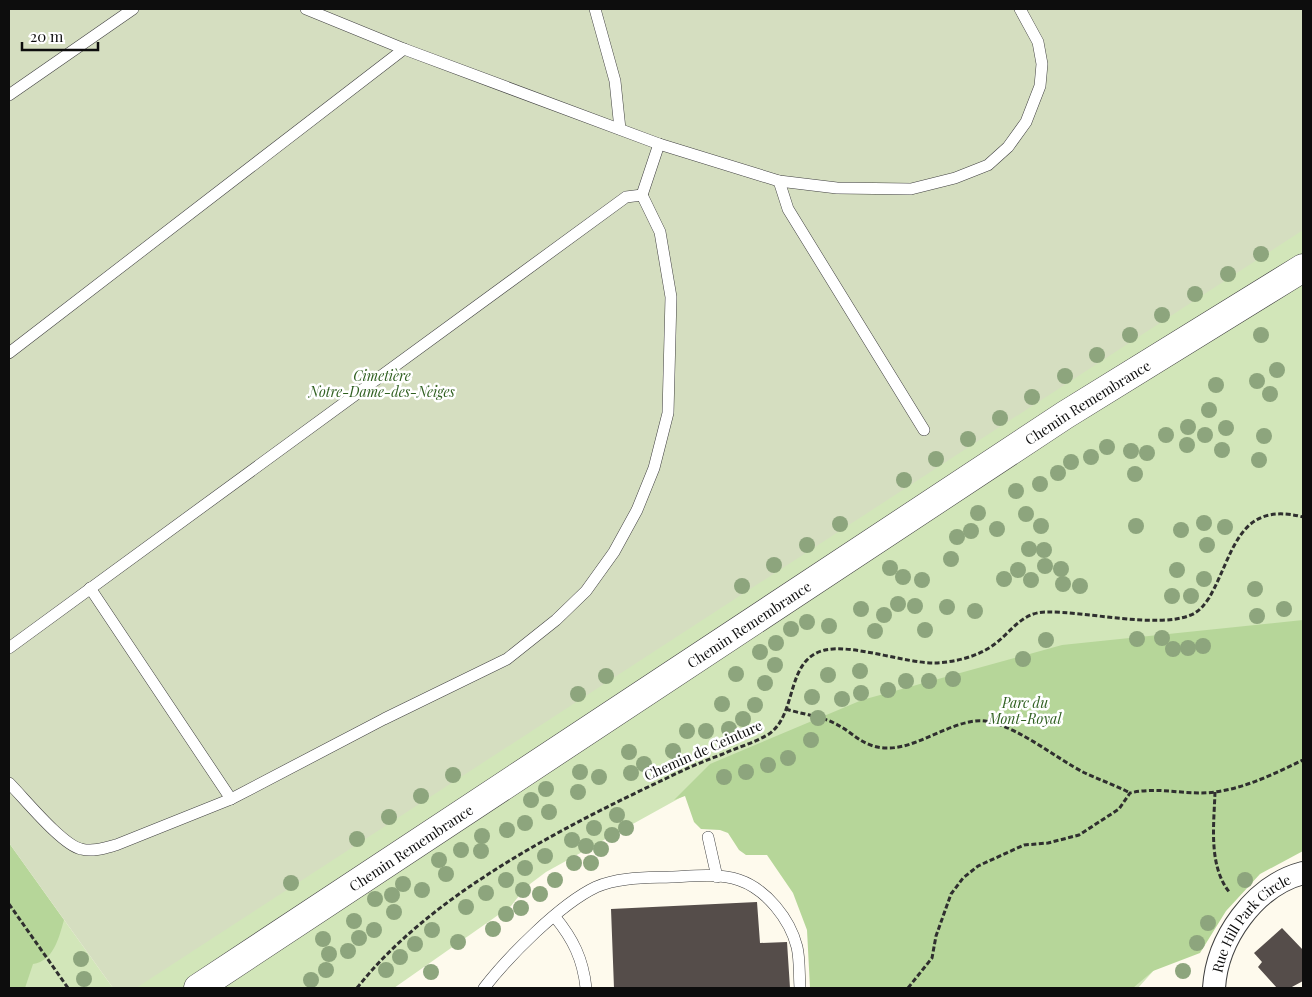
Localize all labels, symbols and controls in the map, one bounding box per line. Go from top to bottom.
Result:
scale bar [22,20,99,52]
text: 20 m [30,26,64,46]
street label: Chemin Remembrance [1021,355,1154,449]
park label: Cimetière Notre-Dame-des-Neiges [307,366,456,401]
street label: Chemin Remembrance [683,576,814,672]
park label: Parc du Mont-Royal [988,693,1062,728]
street label: Chemin de Ceinture [641,715,765,785]
street label: Chemin Remembrance [345,800,476,895]
street label: Rue Hill Park Circle [1207,869,1293,974]

